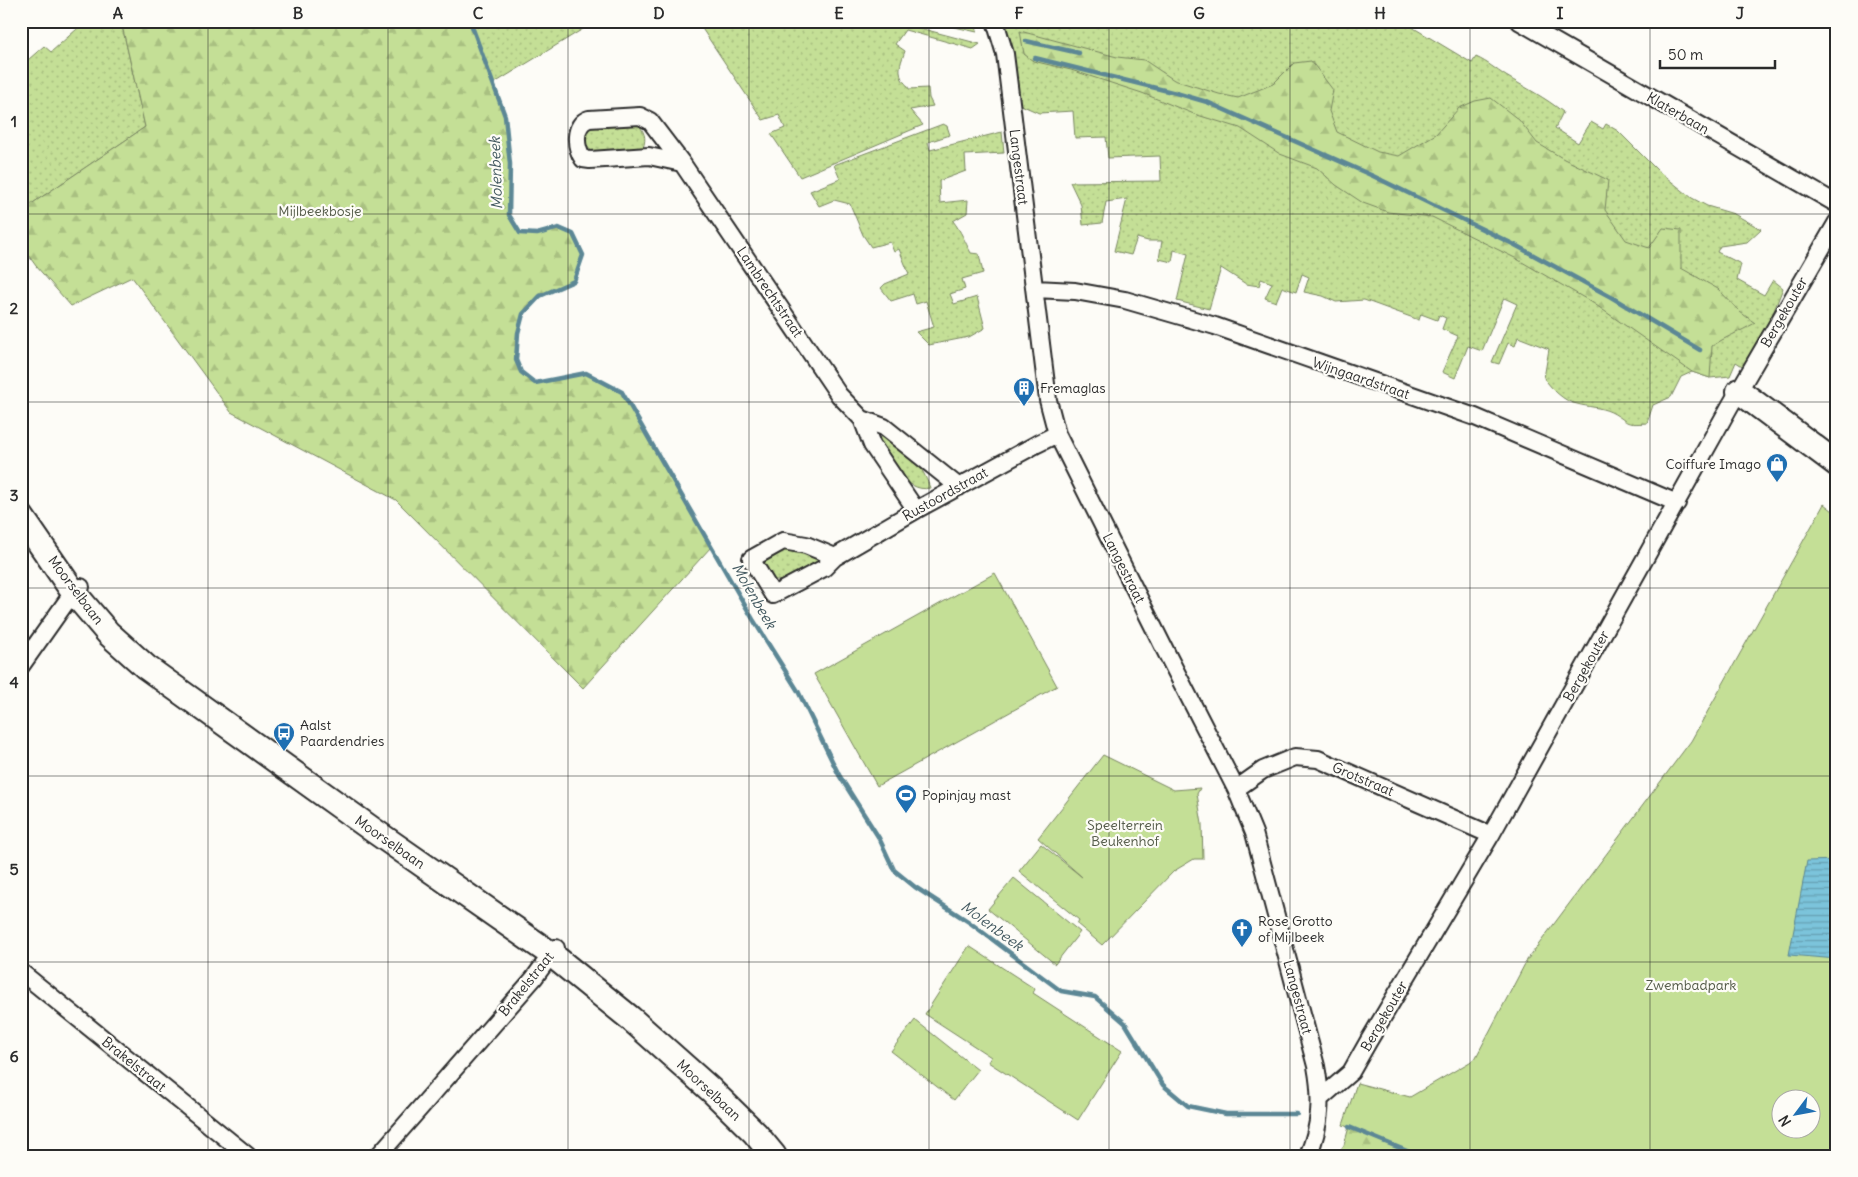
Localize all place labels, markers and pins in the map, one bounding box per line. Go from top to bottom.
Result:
building icon: Fremaglas [1012,376,1036,407]
place label: Fremaglas [1040,379,1106,397]
shop icon: Coiffure Imago [1765,452,1789,483]
place label: Coiffure Imago [1666,455,1761,473]
place label: Aalst Paardendries [300,716,384,750]
bus stop icon: Aalst Paardendries [272,721,296,752]
sports icon: Popinjay mast [894,783,918,814]
place label: Popinjay mast [922,786,1011,804]
place label: Rose Grotto of Mijlbeek [1258,912,1333,946]
church icon: Rose Grotto of Mijlbeek [1230,917,1254,948]

